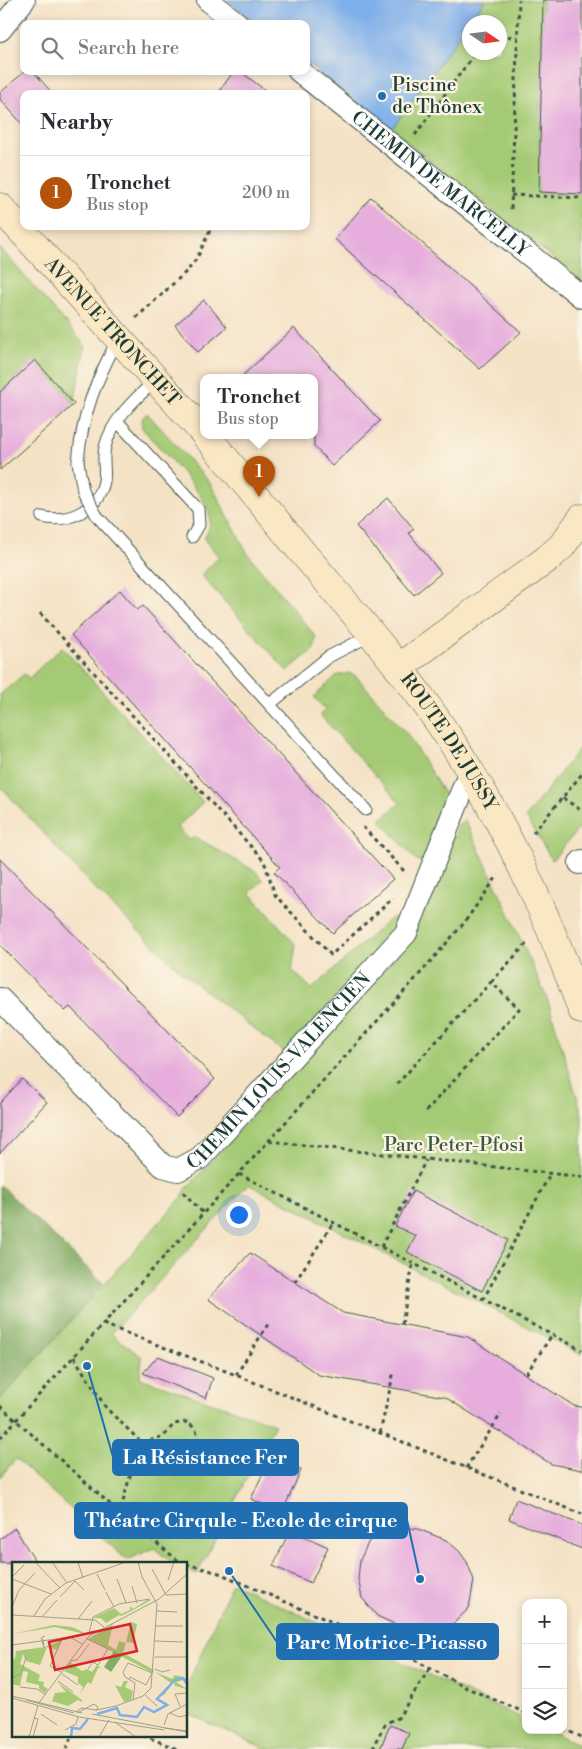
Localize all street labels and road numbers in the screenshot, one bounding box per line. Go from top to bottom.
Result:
street label: CHEMIN DE MARCELLY [347,106,536,263]
street label: AVENUE TRONCHET [39,251,186,411]
street label: ROUTE DE JUSSY [395,668,504,816]
street label: CHEMIN LOUIS-VALENCIEN [182,967,376,1175]

